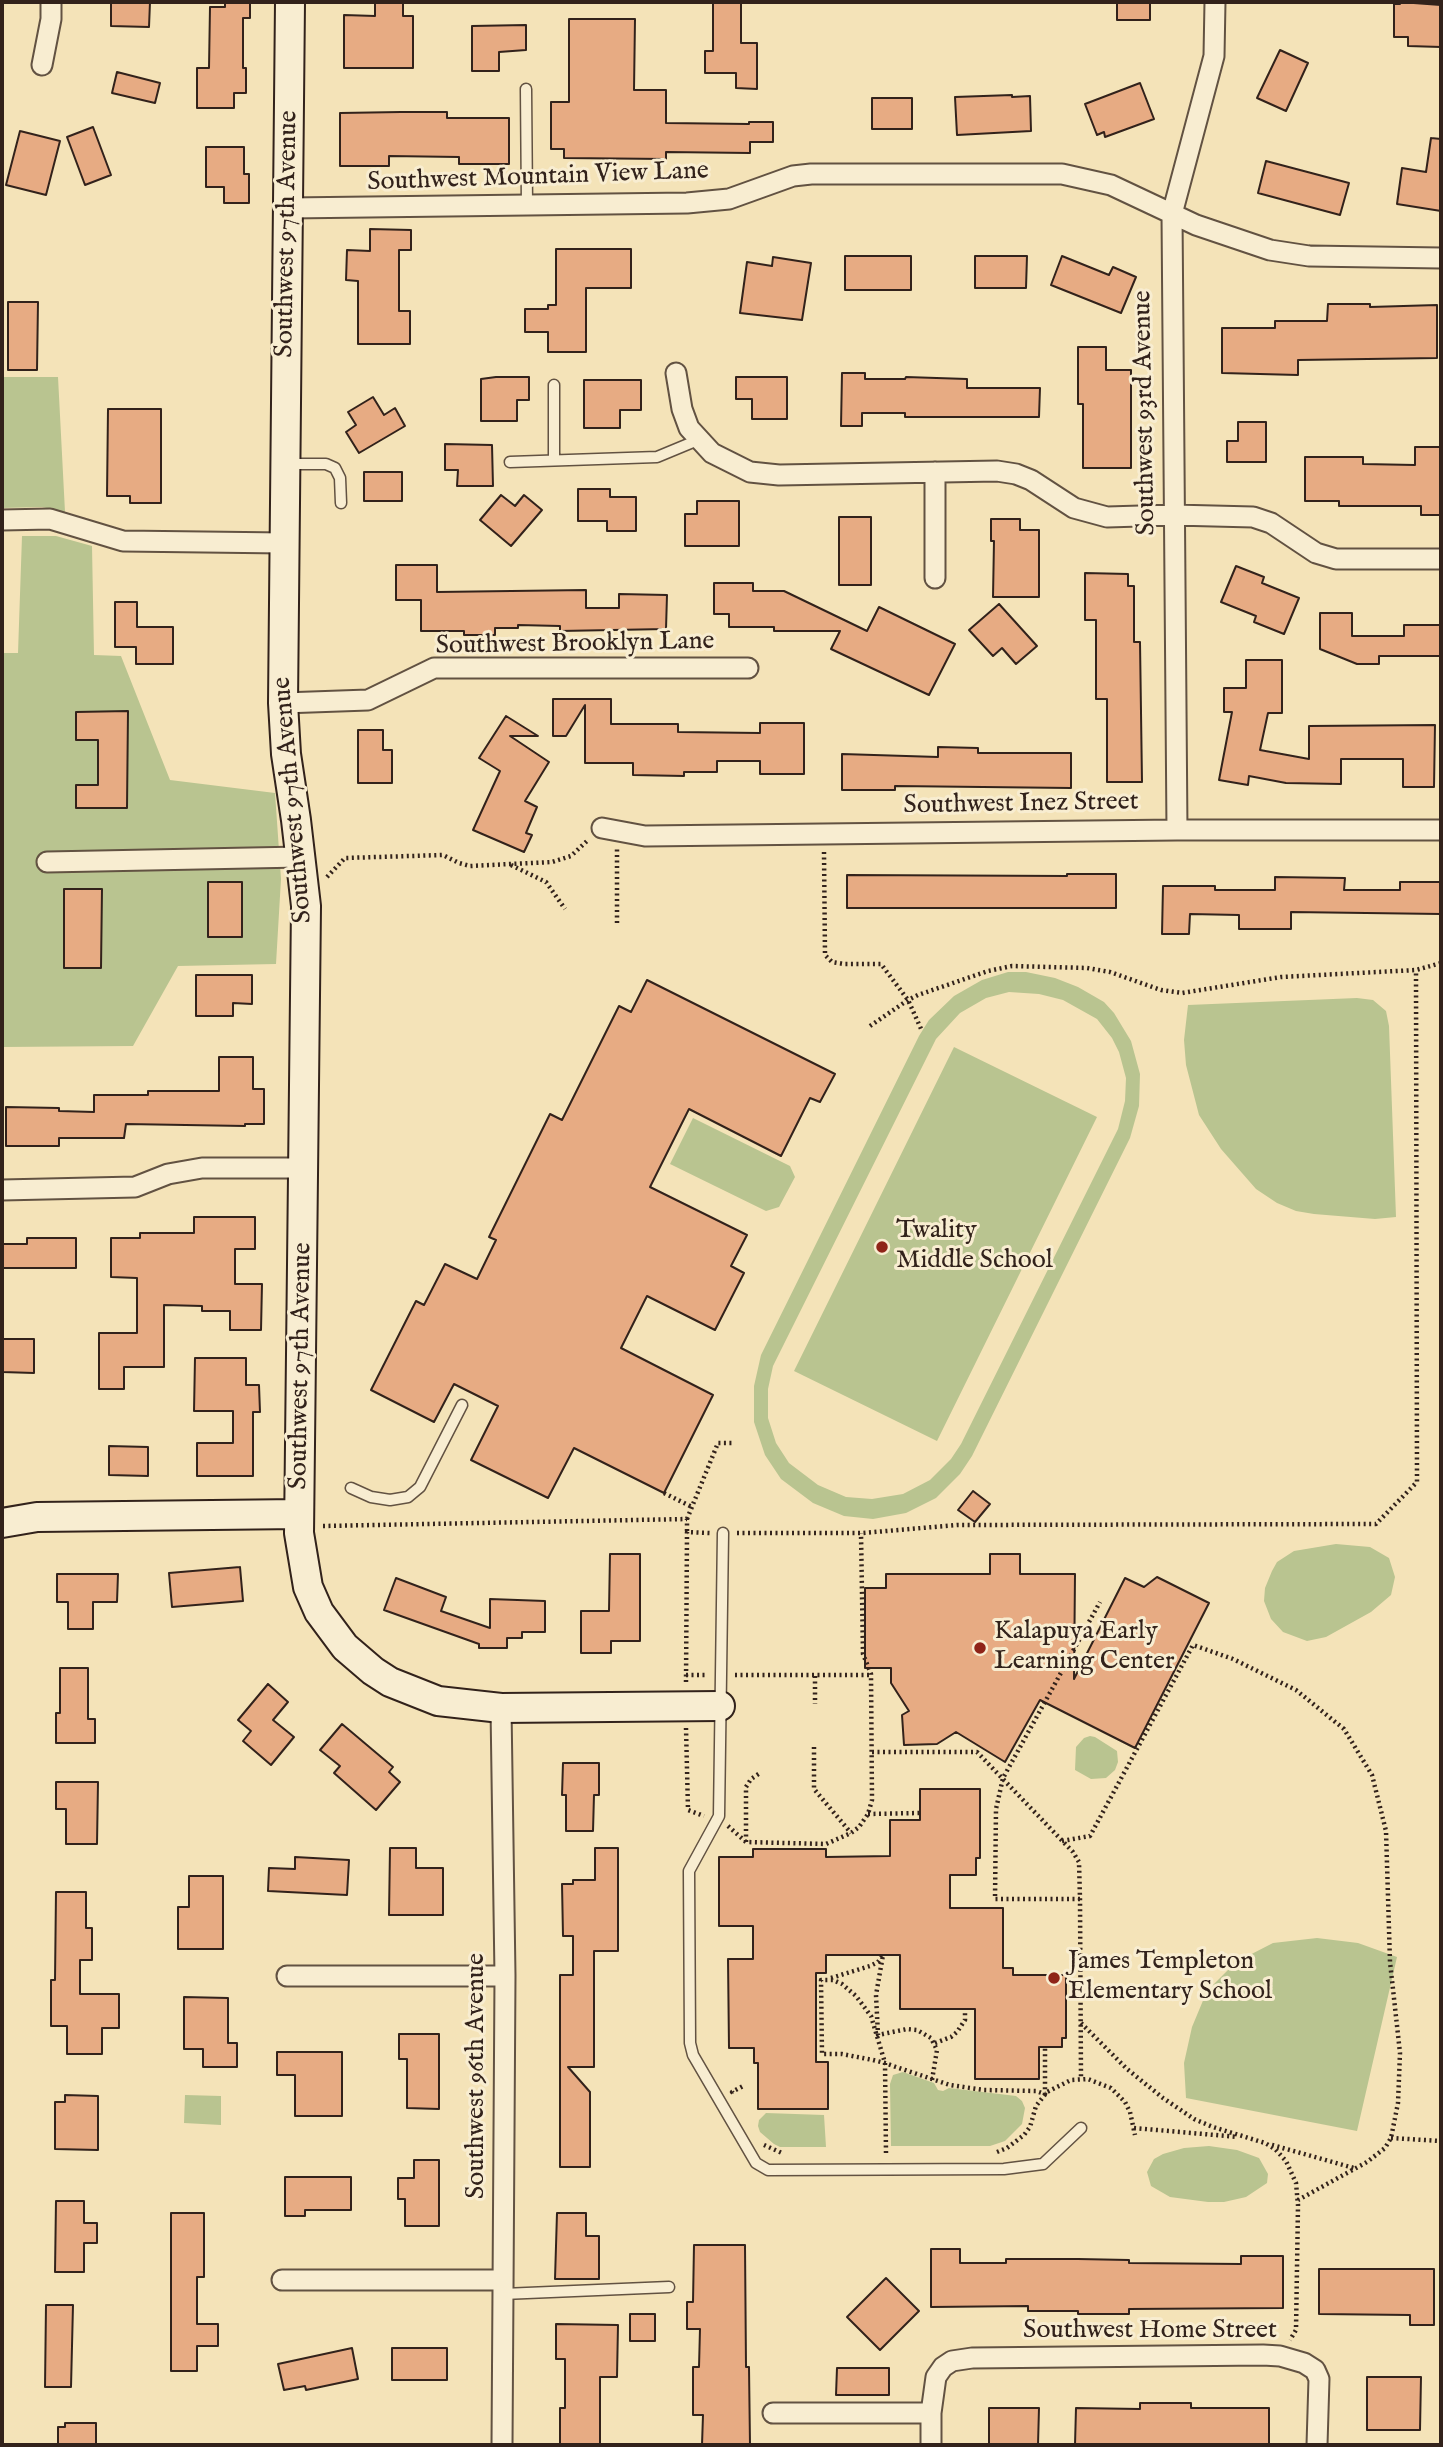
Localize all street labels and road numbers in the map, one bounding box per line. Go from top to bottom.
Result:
street label: Southwest 97th Avenue [270,110,306,358]
street label: Southwest Mountain View Lane [367,156,709,200]
street label: Southwest 93rd Avenue [1128,290,1164,536]
street label: Southwest Brooklyn Lane [435,627,715,663]
street label: Southwest 97th Avenue [268,676,320,924]
street label: Southwest Inez Street [903,787,1139,823]
street label: Southwest 97th Avenue [284,1242,320,1490]
street label: Southwest 96th Avenue [462,1953,494,2199]
street label: Southwest Home Street [1023,2316,1277,2348]

